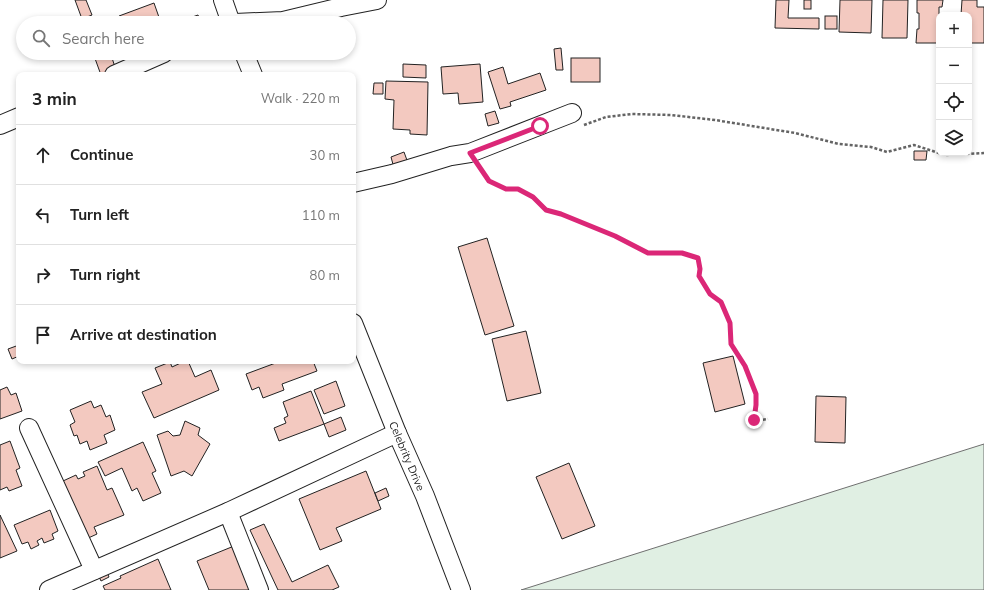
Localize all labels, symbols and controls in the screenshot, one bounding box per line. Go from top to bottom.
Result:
map controls [936,12,972,156]
button: + [936,12,972,48]
search box [16,16,356,60]
icon: search [30,27,52,49]
text: Search here [62,29,144,48]
button: − [936,48,972,84]
button: locate [936,84,972,120]
text: 3 min [32,88,77,109]
text: Walk · 220 m [261,90,340,106]
route start [531,117,549,135]
button: layers [936,120,972,156]
icon: ahead [32,144,54,166]
text: Continue [70,145,133,164]
text: 30 m [310,147,340,163]
icon: left [32,204,54,226]
text: Turn left [70,205,129,224]
text: 110 m [302,207,340,223]
icon: right [32,264,54,286]
text: Turn right [70,265,140,284]
text: 80 m [310,267,340,283]
icon: arrive [32,324,54,346]
text: Arrive at destination [70,325,217,344]
route end [745,411,763,429]
street label: Celebrity Drive [386,419,428,493]

